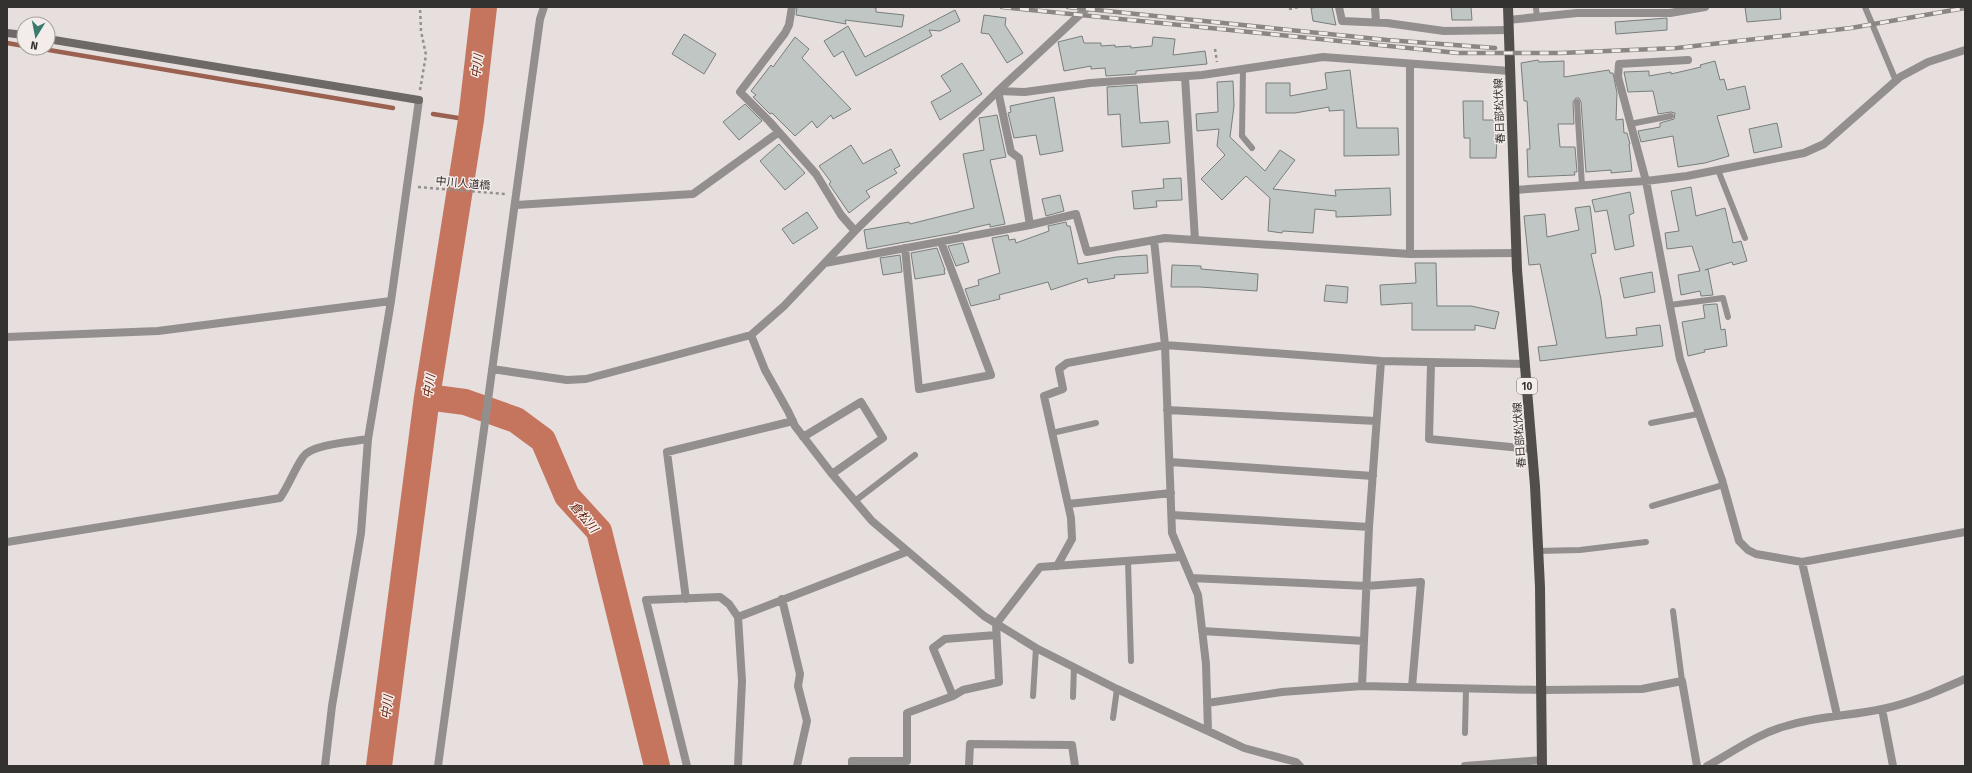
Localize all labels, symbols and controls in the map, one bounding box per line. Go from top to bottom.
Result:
north arrow [16,16,56,56]
text: N [30,38,39,52]
water label: 中川 [469,51,486,79]
street label: 春日部松伏線 [1492,78,1507,144]
street label: 中川人道橋 [435,175,491,192]
water label: 中川 [420,371,438,399]
road number: 10 [1517,378,1537,394]
street label: 春日部松伏線 [1511,402,1528,468]
water label: 倉松川 [567,499,602,537]
water label: 中川 [379,692,396,720]

